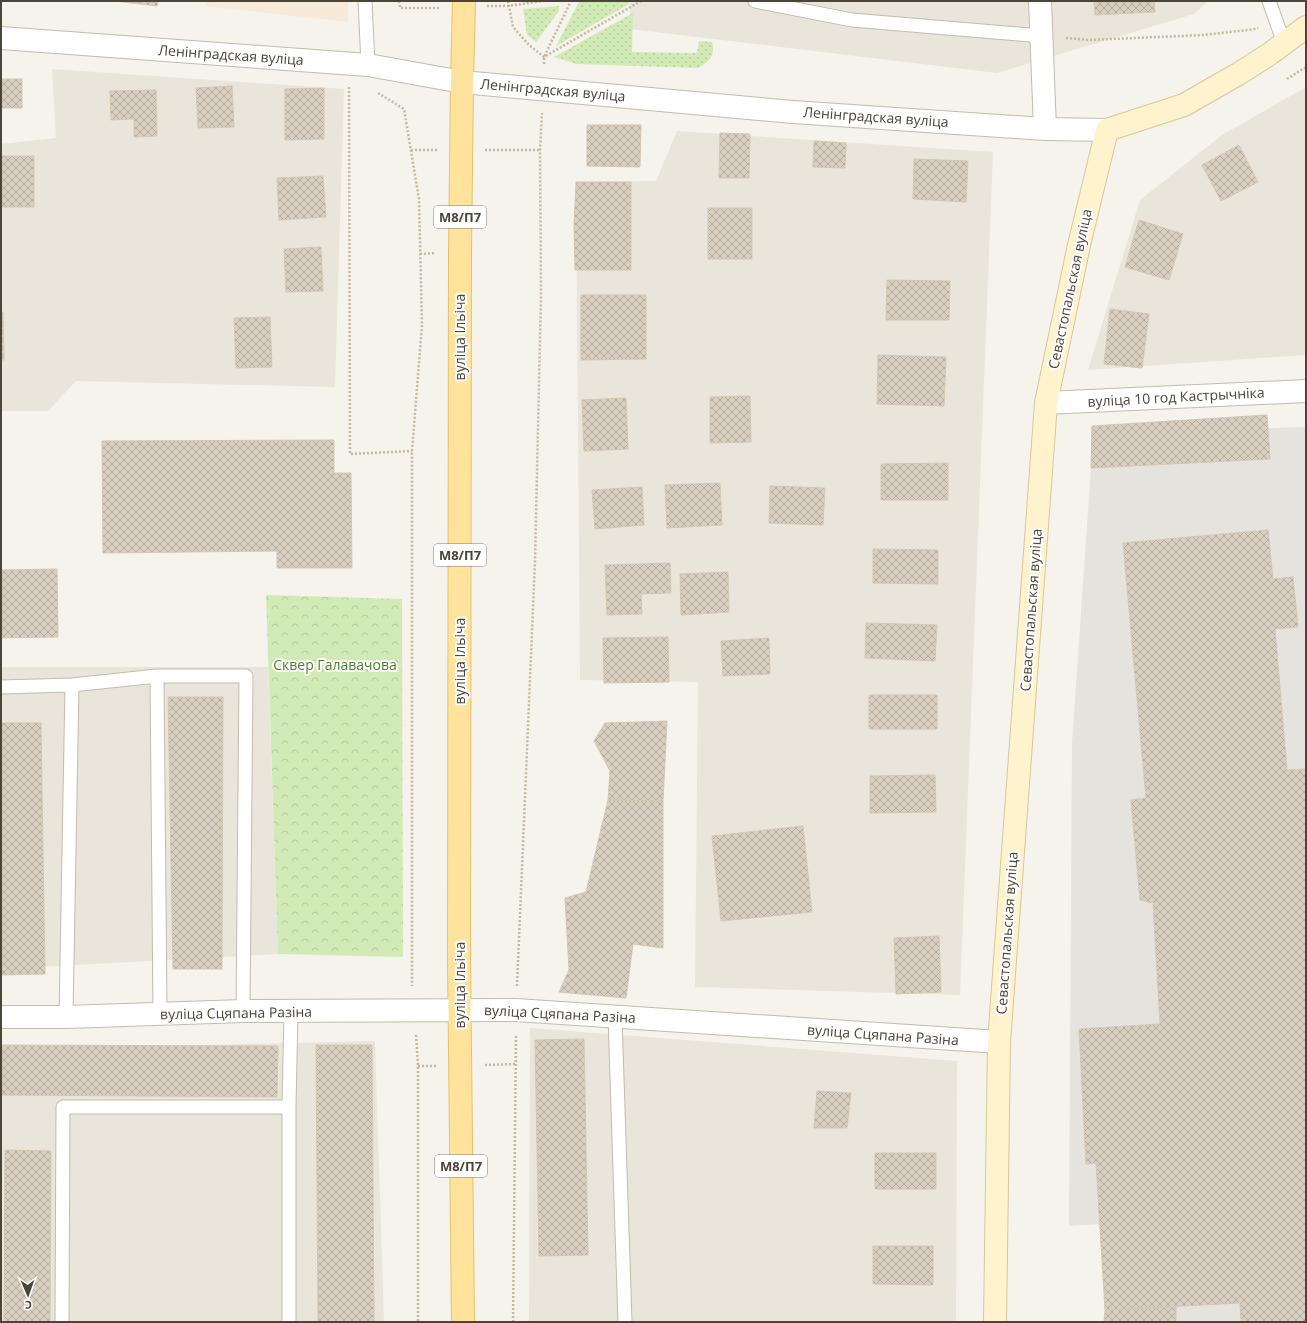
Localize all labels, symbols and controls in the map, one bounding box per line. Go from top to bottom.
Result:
street label: Ленінградская вуліца [158,40,304,69]
street label: Ленінградская вуліца [480,74,626,105]
street label: Ленінградская вуліца [803,102,949,131]
road number: М8/П7 [434,206,486,228]
street label: Севастопальская вуліца [1043,207,1096,371]
street label: вуліца Ільіча [450,294,469,380]
street label: вуліца 10 год Кастрычніка [1087,382,1265,411]
street label: Севастопальская вуліца [1015,528,1046,692]
road number: М8/П7 [434,544,486,566]
street label: вуліца Ільіча [450,618,469,704]
park label: Сквер Галавачова [273,655,397,674]
street label: Севастопальская вуліца [991,851,1022,1015]
street label: вуліца Ільіча [450,942,469,1028]
street label: вуліца Сцяпана Разіна [484,1000,636,1027]
street label: вуліца Сцяпана Разіна [160,1002,312,1023]
street label: вуліца Сцяпана Разіна [807,1020,960,1049]
road number: М8/П7 [435,1155,487,1177]
north arrow [8,1275,48,1315]
text: С [25,1298,32,1313]

